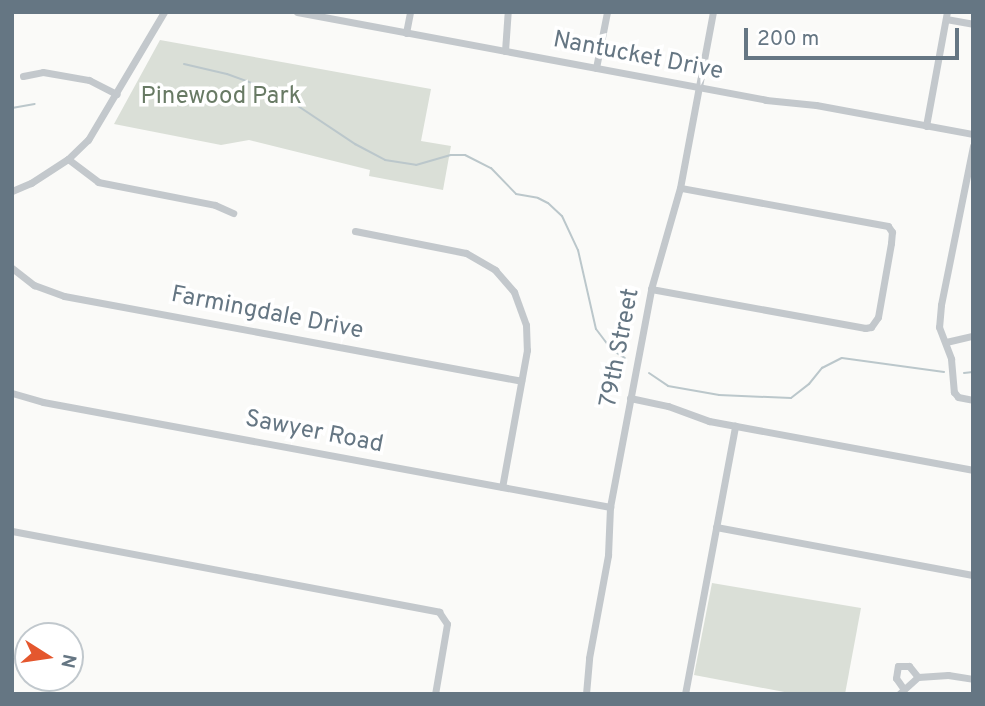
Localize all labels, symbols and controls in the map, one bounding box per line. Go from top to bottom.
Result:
scale bar [747,14,962,58]
street label: Nantucket Drive [551,26,725,88]
text: 200 m [757,26,819,53]
park label: Pinewood Park [141,84,301,112]
street label: Farmingdale Drive [168,281,366,347]
street label: 79th Street [595,286,647,410]
street label: Sawyer Road [242,405,386,461]
north arrow [14,622,84,692]
text: N [54,652,81,670]

